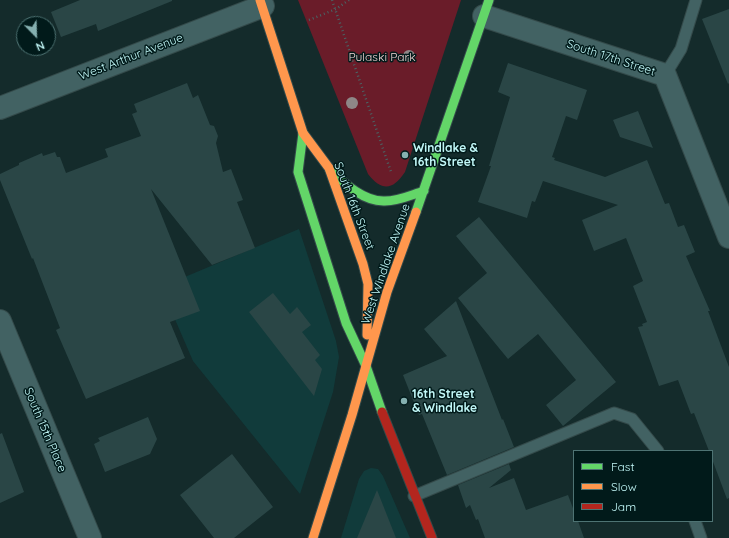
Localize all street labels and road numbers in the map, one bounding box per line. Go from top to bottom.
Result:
street label: West Arthur Avenue [77,31,185,83]
street label: South 17th Street [565,37,657,79]
street label: South 16th Street [331,160,377,252]
street label: West Windlake Avenue [359,202,413,326]
street label: South 15th Place [21,386,69,474]

